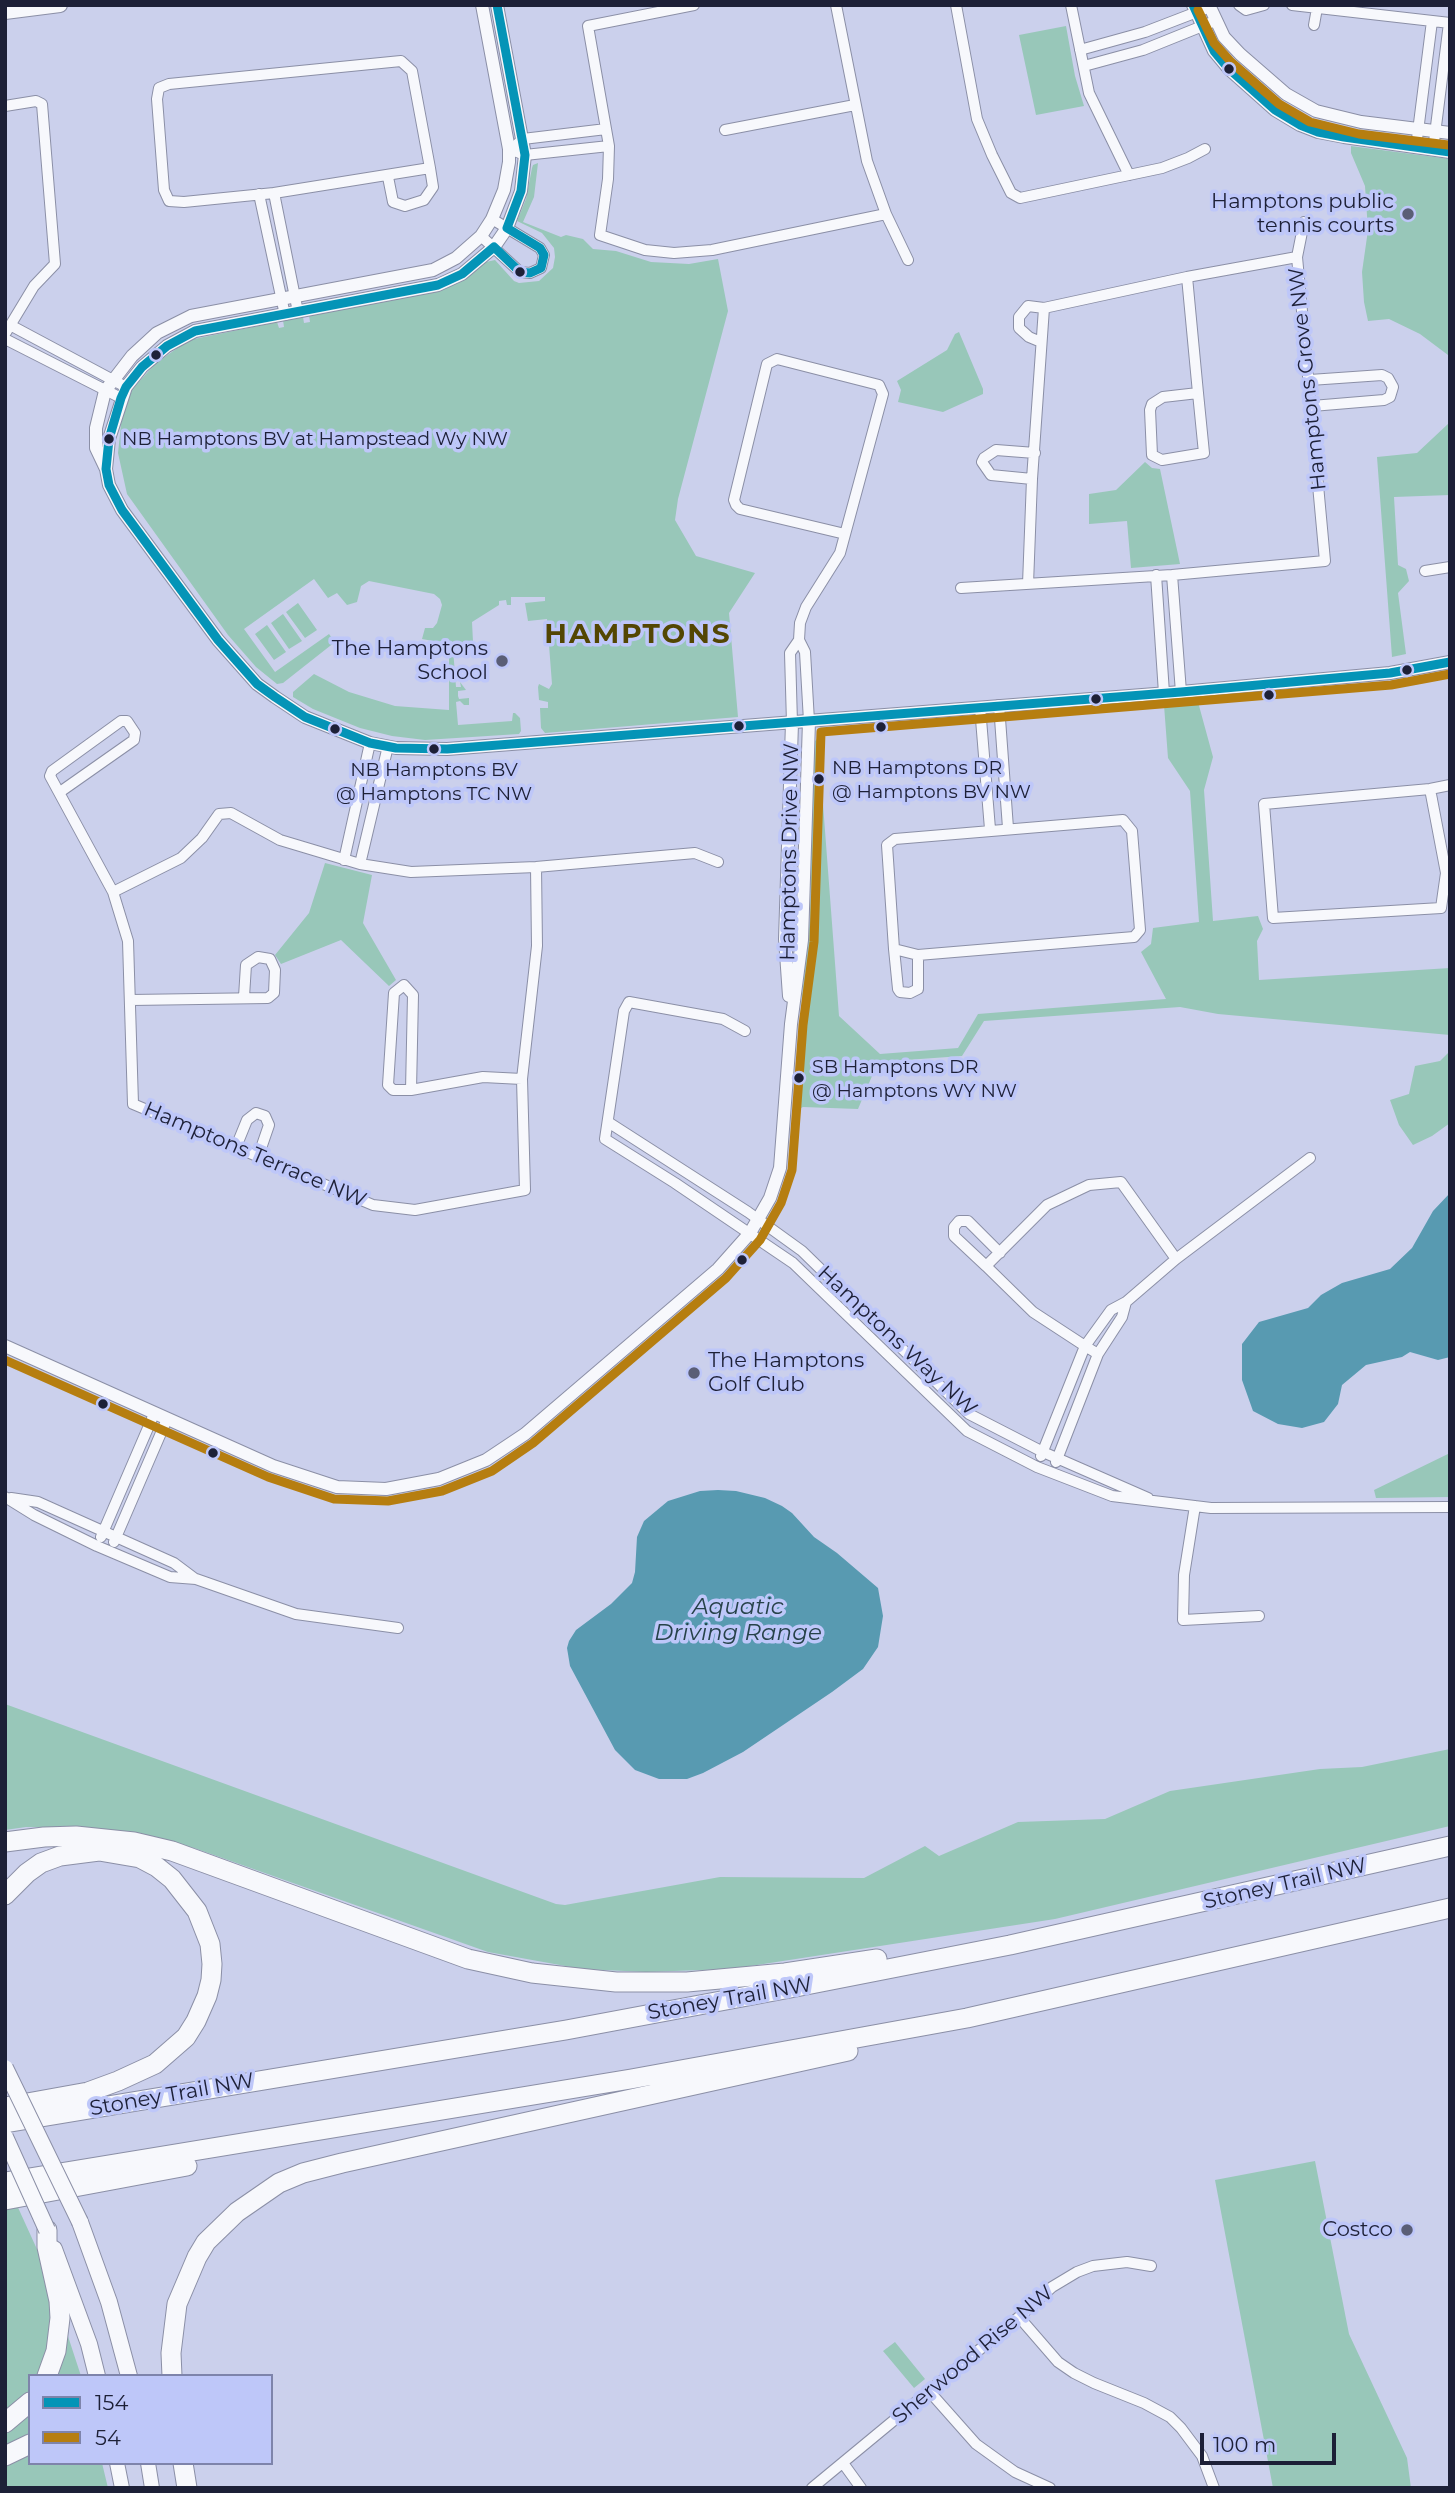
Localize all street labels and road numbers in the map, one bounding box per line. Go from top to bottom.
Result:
street label: Hamptons Grove NW [1284,266,1332,492]
street label: Hamptons Drive NW [776,743,804,961]
street label: Hamptons Terrace NW [140,1097,370,1213]
street label: Hamptons Way NW [812,1261,982,1421]
street label: Stoney Trail NW [1201,1853,1369,1915]
street label: Stoney Trail NW [646,1972,814,2026]
street label: Stoney Trail NW [88,2068,256,2122]
street label: Sherwood Rise NW [887,2280,1059,2430]

